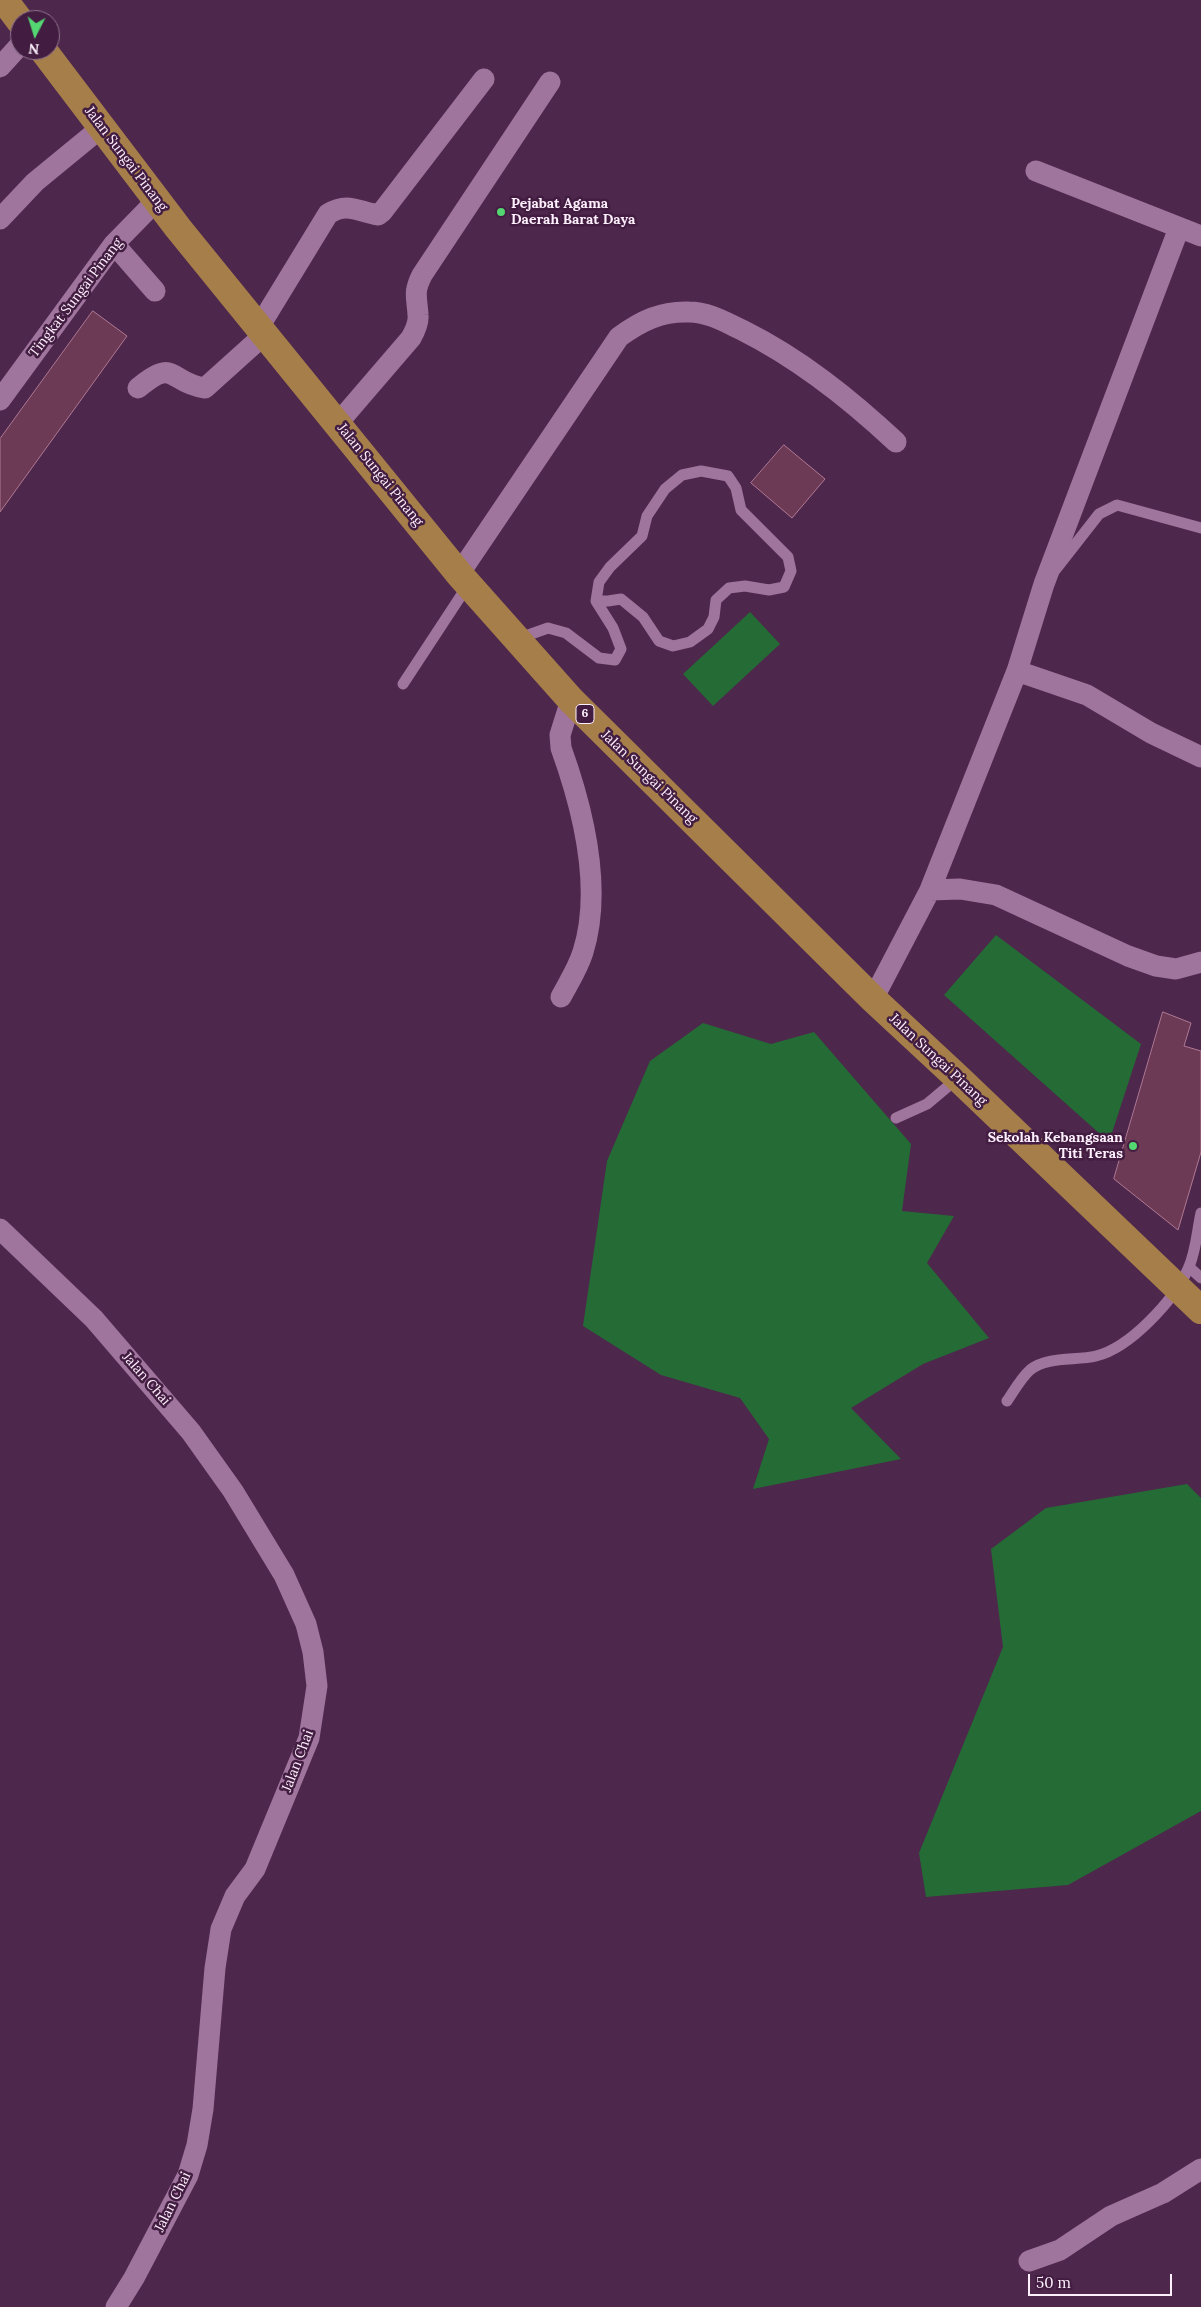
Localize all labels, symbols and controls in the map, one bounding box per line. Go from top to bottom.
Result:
north arrow [10,10,60,60]
text: N [28,40,40,58]
street label: Jalan Sungai Pinang [81,103,171,215]
place label: Pejabat Agama Daerah Barat Daya [511,196,635,228]
marker: Pejabat Agama Daerah Barat Daya [495,206,507,218]
street label: Tingkat Sungai Pinang [26,235,126,361]
street label: Jalan Sungai Pinang [333,420,427,530]
road number: 6 [576,704,594,724]
street label: Jalan Sungai Pinang [597,727,701,827]
street label: Jalan Sungai Pinang [886,1011,990,1109]
place label: Sekolah Kebangsaan Titi Teras [988,1130,1123,1162]
marker: Sekolah Kebangsaan Titi Teras [1127,1140,1139,1152]
street label: Jalan Chai [118,1349,174,1409]
street label: Jalan Chai [279,1728,317,1794]
street label: Jalan Chai [151,2169,195,2235]
scale bar [1031,2264,1175,2296]
text: 50 m [1036,2273,1071,2292]

